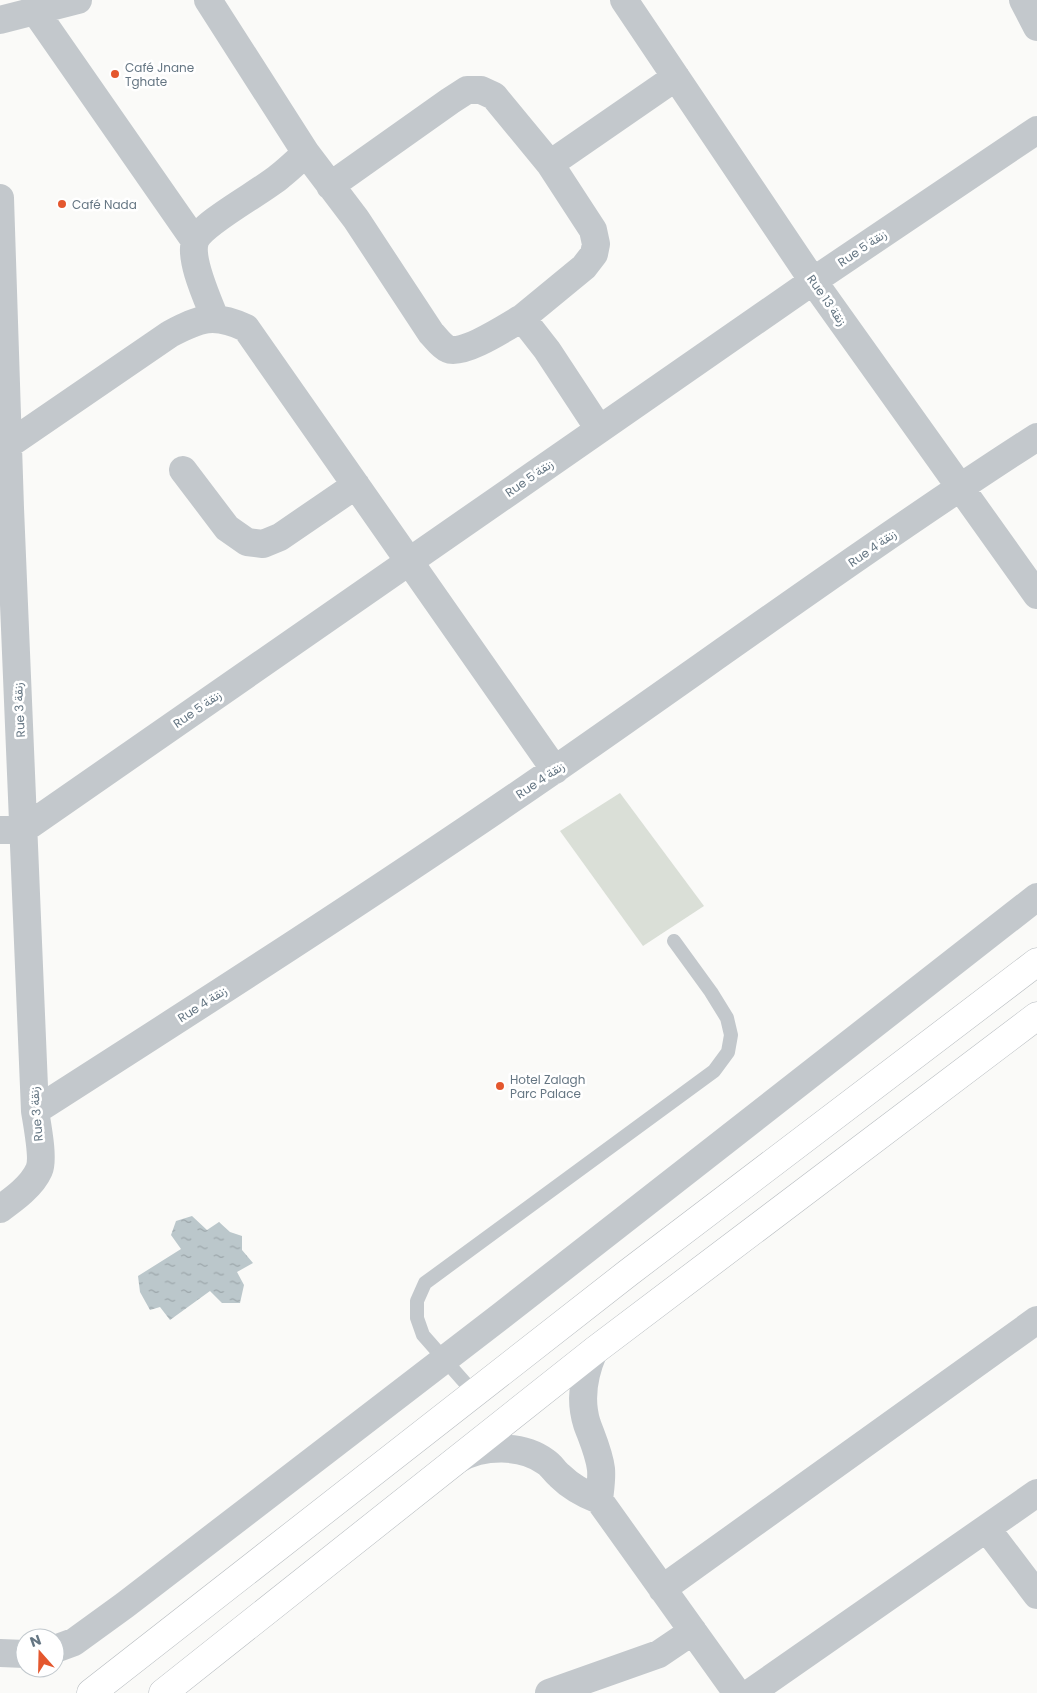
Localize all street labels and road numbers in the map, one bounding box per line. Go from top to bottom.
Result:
street label: Rue 5 زنقة [834,225,890,271]
street label: Rue 13 زنقة [803,271,851,329]
street label: Rue 5 زنقة [501,455,557,501]
street label: Rue 4 زنقة [844,525,900,571]
street label: Rue 3 زنقة [9,682,29,738]
street label: Rue 5 زنقة [169,686,225,732]
street label: Rue 4 زنقة [512,757,568,803]
street label: Rue 4 زنقة [174,982,230,1026]
street label: Rue 3 زنقة [25,1086,47,1142]

